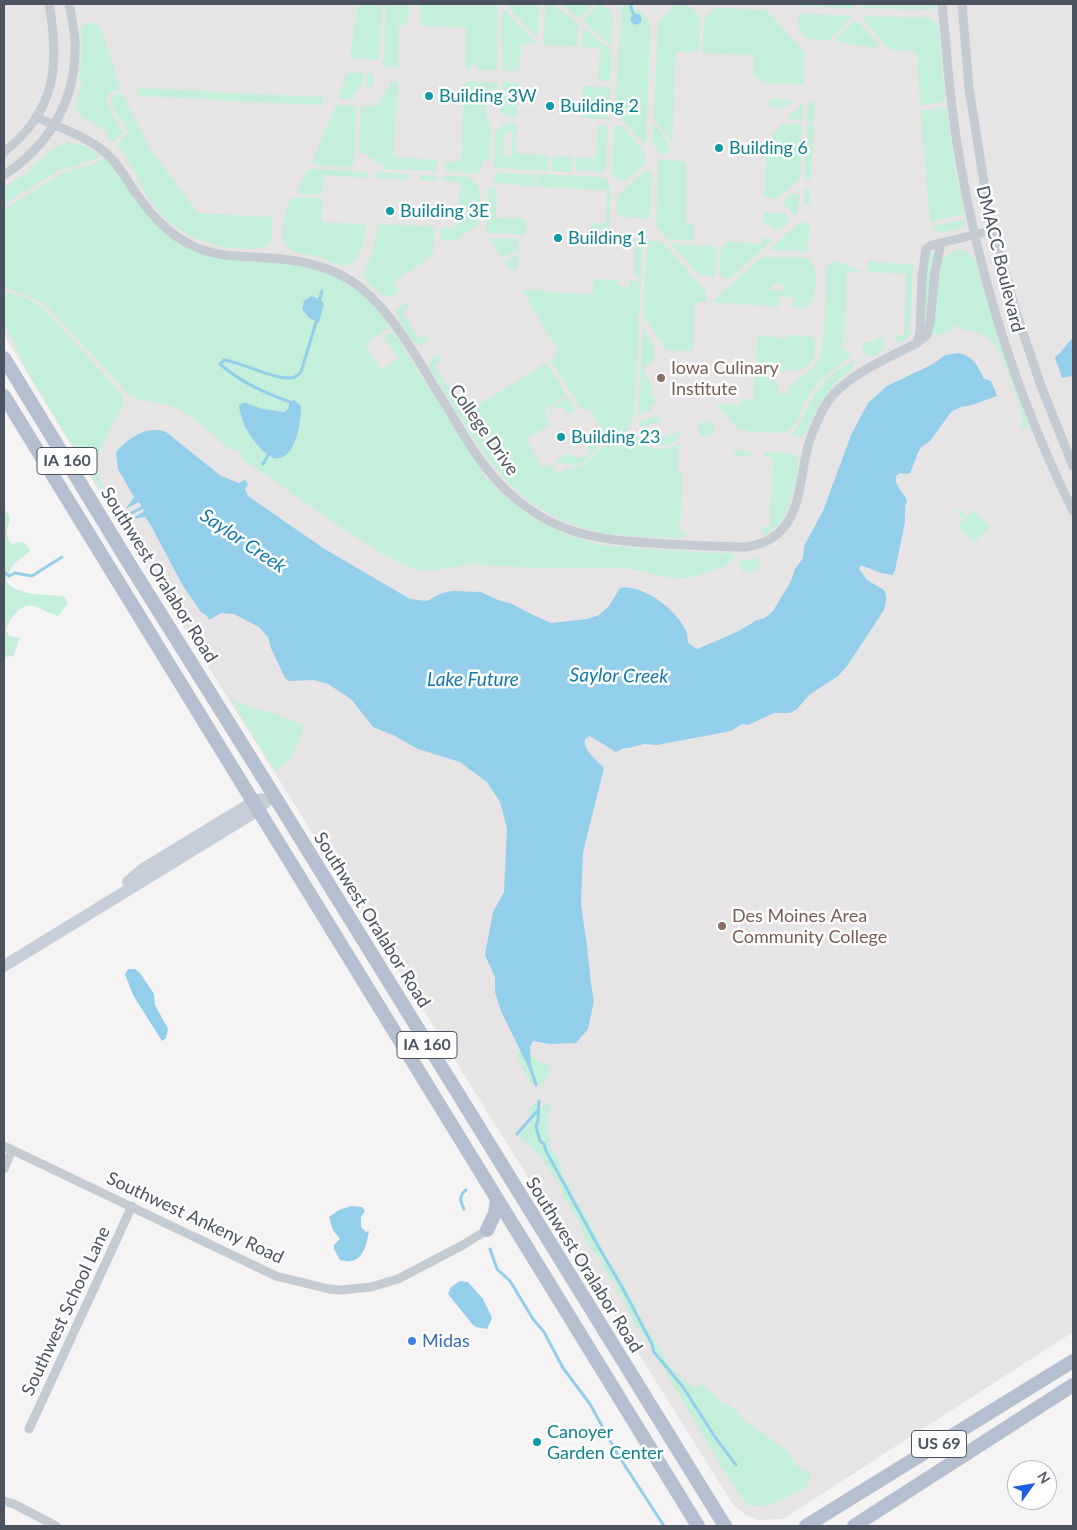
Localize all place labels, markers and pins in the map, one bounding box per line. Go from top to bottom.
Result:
place label: Building 3W [439,85,537,107]
marker: Building 3W [423,90,435,102]
place label: Building 2 [560,95,639,117]
marker: Building 2 [544,100,556,112]
place label: Building 6 [729,137,808,159]
marker: Building 6 [713,142,725,154]
place label: Building 3E [400,200,489,222]
marker: Building 3E [384,205,396,217]
place label: Building 1 [568,227,647,249]
marker: Building 1 [552,232,564,244]
place label: Iowa Culinary Institute [671,357,779,399]
marker: Iowa Culinary Institute [655,372,667,384]
place label: Building 23 [571,426,660,448]
marker: Building 23 [555,431,567,443]
place label: Des Moines Area Community College [732,905,887,948]
marker: Des Moines Area Community College [716,920,728,932]
place label: Midas [422,1330,470,1352]
marker: Midas [406,1335,418,1347]
place label: Canoyer Garden Center [547,1421,663,1464]
marker: Canoyer Garden Center [531,1436,543,1448]

